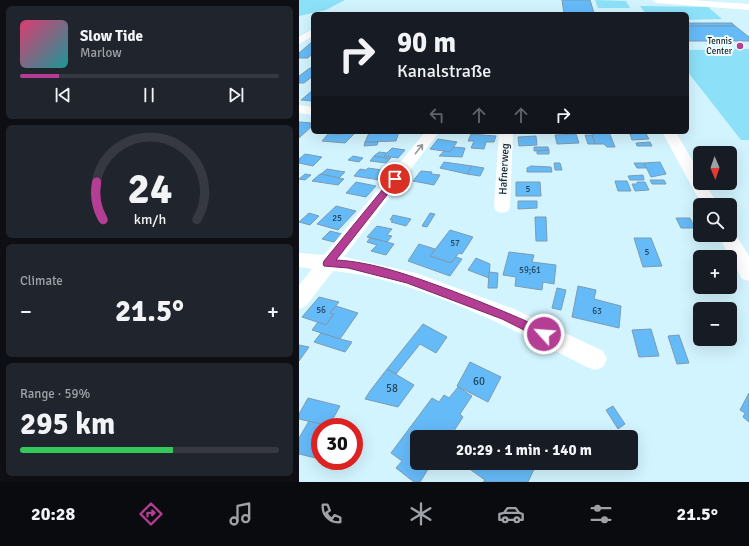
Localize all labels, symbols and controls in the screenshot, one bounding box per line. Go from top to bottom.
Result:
text: 90 m [397,26,456,60]
text: Slow Tide [80,27,143,45]
icon: right [331,28,383,80]
place label: Tennis Center [706,36,733,57]
marker: Tennis Center [735,41,745,51]
text: Marlow [80,45,122,61]
text: Kanalstraße [397,60,491,82]
icon: previous [52,84,74,106]
icon: pause [138,84,160,106]
icon: next [225,84,247,106]
icon: left [426,104,448,126]
icon: ahead [468,104,490,126]
icon: ahead [510,104,532,126]
icon: right [552,104,574,126]
street label: Hafnerweg [496,143,512,195]
one-way arrow [415,144,423,155]
north arrow [693,146,737,190]
map controls [693,146,737,346]
pin [378,162,412,196]
text: 24 [127,163,172,214]
icon: arrive [384,168,406,190]
house number: 5 [526,184,531,195]
button: search [693,198,737,242]
text: km/h [133,210,166,227]
house number: 25 [332,213,342,224]
house number: 57 [450,238,460,249]
house number: 5 [645,247,650,258]
button: + [693,250,737,294]
house number: 59;61 [519,265,541,276]
text: Climate [20,273,63,289]
text: 21.5° [115,293,184,330]
text: − [20,298,32,325]
text: + [267,298,279,325]
button: − [693,302,737,346]
house number: 56 [316,305,326,316]
house number: 63 [592,306,602,317]
position arrow [523,313,565,355]
house number: 60 [473,375,485,388]
house number: 58 [386,382,398,395]
text: Range · 59% [20,386,90,402]
text: 295 km [20,406,115,443]
speed limit sign: 30 [311,418,363,470]
text: 20:29 · 1 min · 140 m [456,441,592,459]
icon: directions [137,500,165,528]
icon: music [227,500,255,528]
icon: phone [317,500,345,528]
icon: climate [407,500,435,528]
icon: car [497,500,525,528]
icon: filters [587,500,615,528]
text: 20:28 [31,503,75,525]
text: 21.5° [676,503,718,525]

